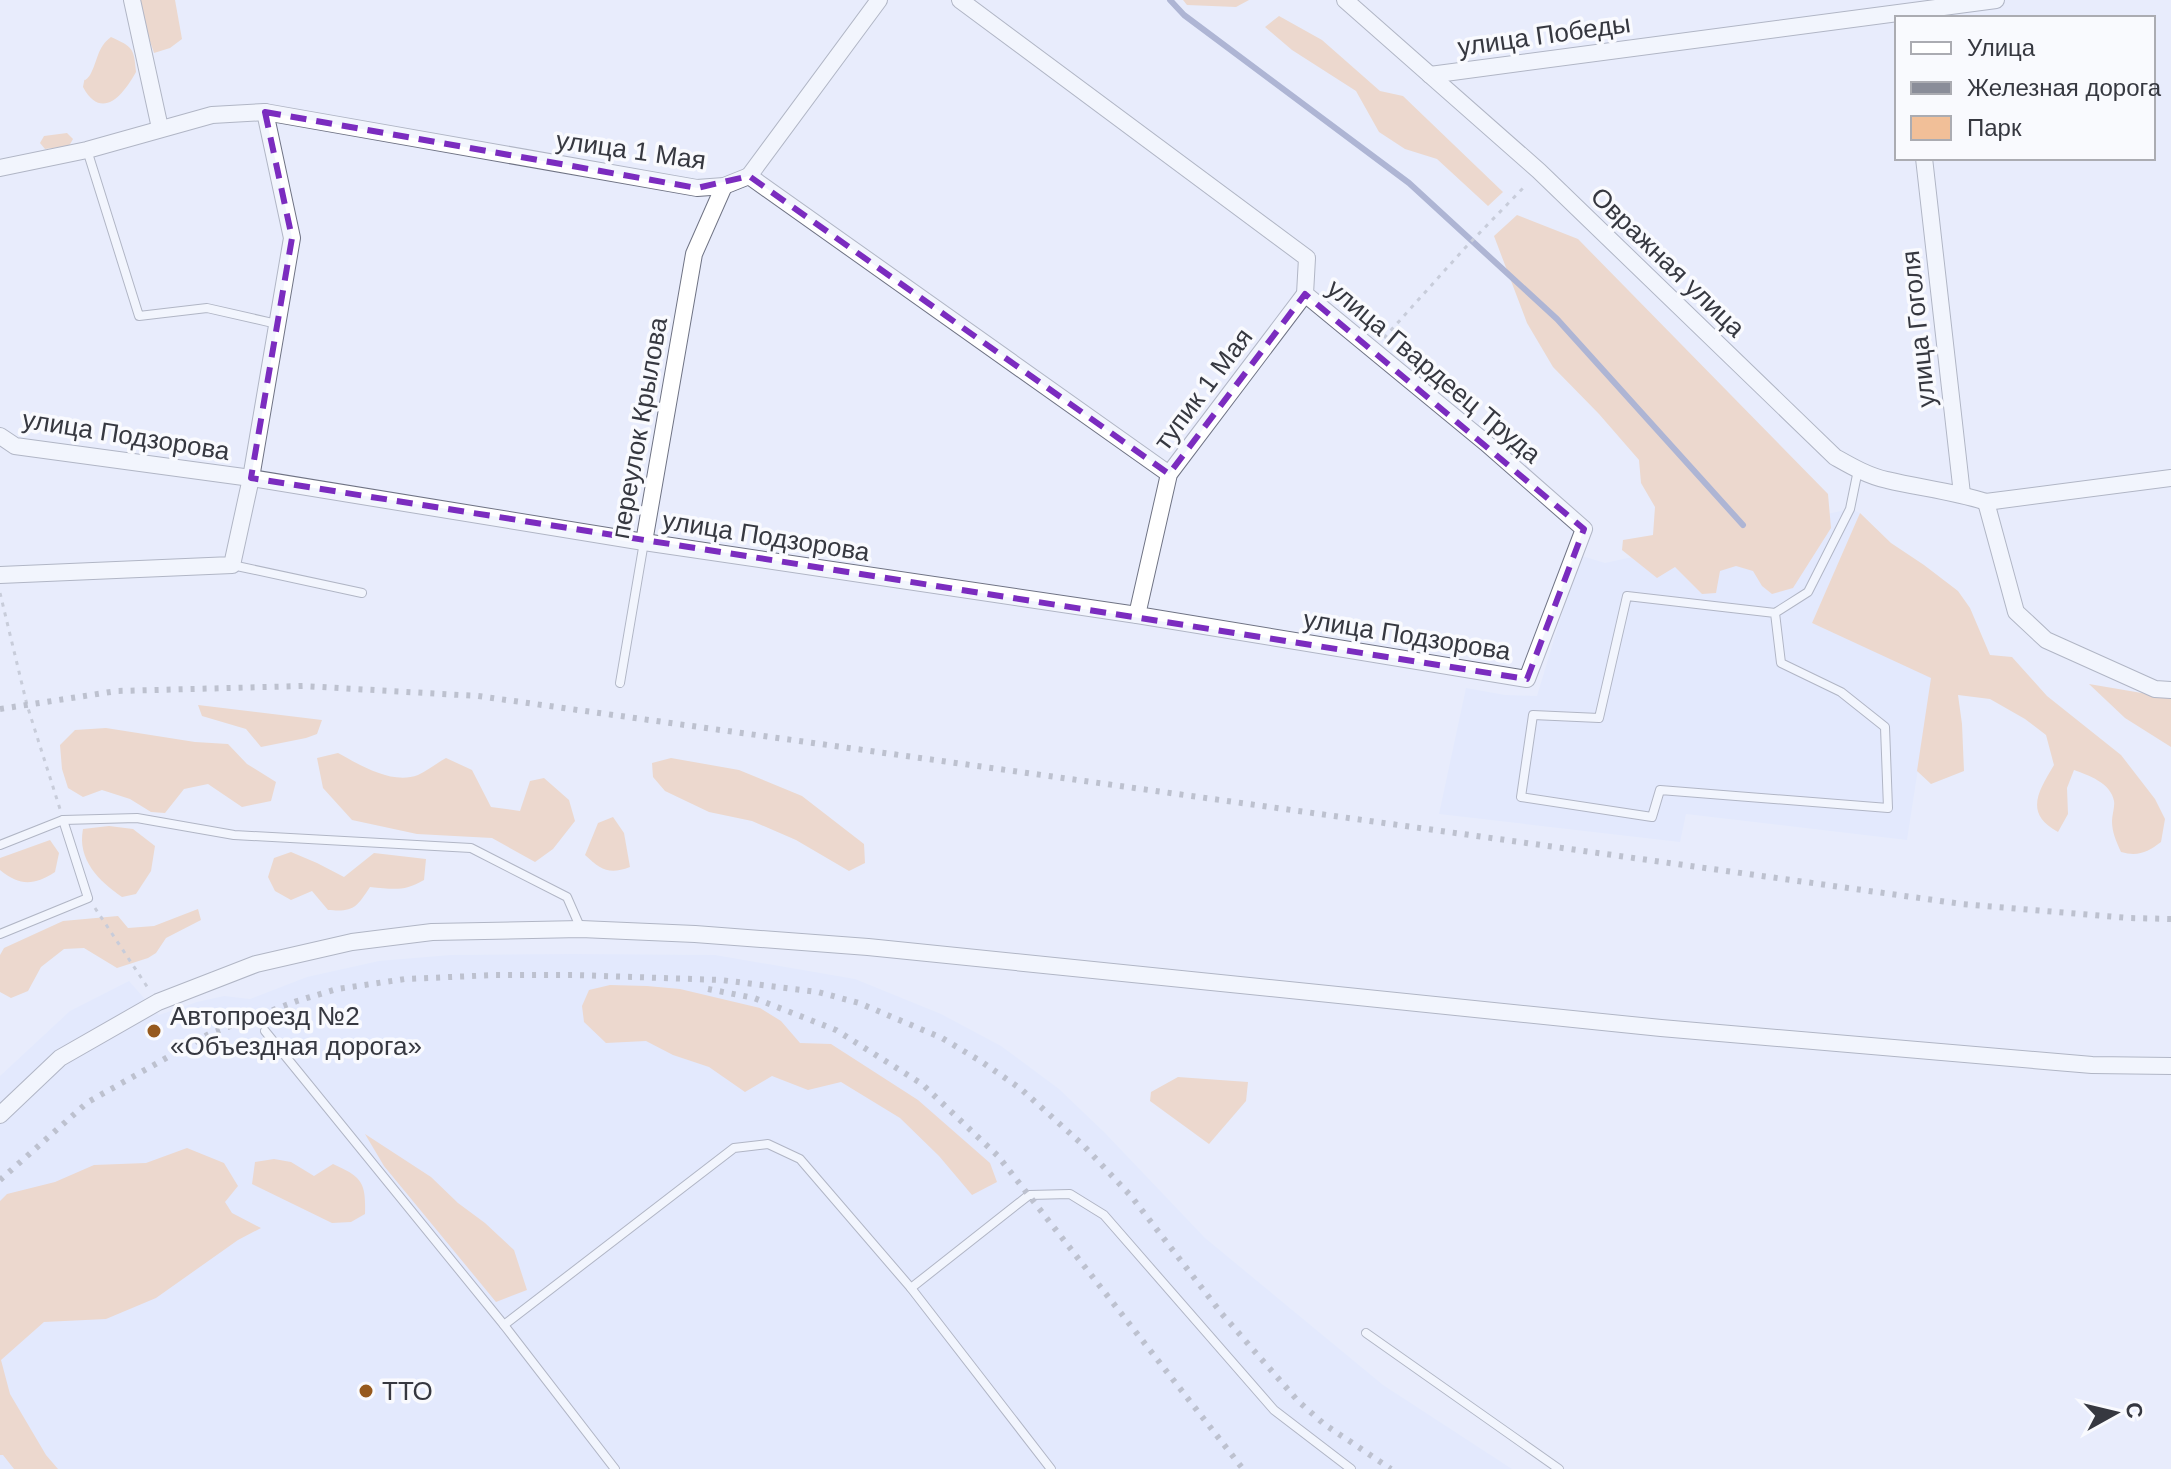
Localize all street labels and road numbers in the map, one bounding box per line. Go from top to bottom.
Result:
street label: улица Победы [1456,8,1632,62]
street label: улица 1 Мая [554,125,708,175]
street label: Овражная улица [1585,181,1751,343]
street label: улица Гоголя [1895,249,1941,409]
street label: улица Гвардеец Труда [1321,273,1547,470]
street label: переулок Крылова [605,314,673,541]
street label: тупик 1 Мая [1148,322,1258,456]
street label: улица Подзорова [20,404,232,466]
street label: улица Подзорова [660,505,872,567]
street label: улица Подзорова [1301,604,1513,666]

